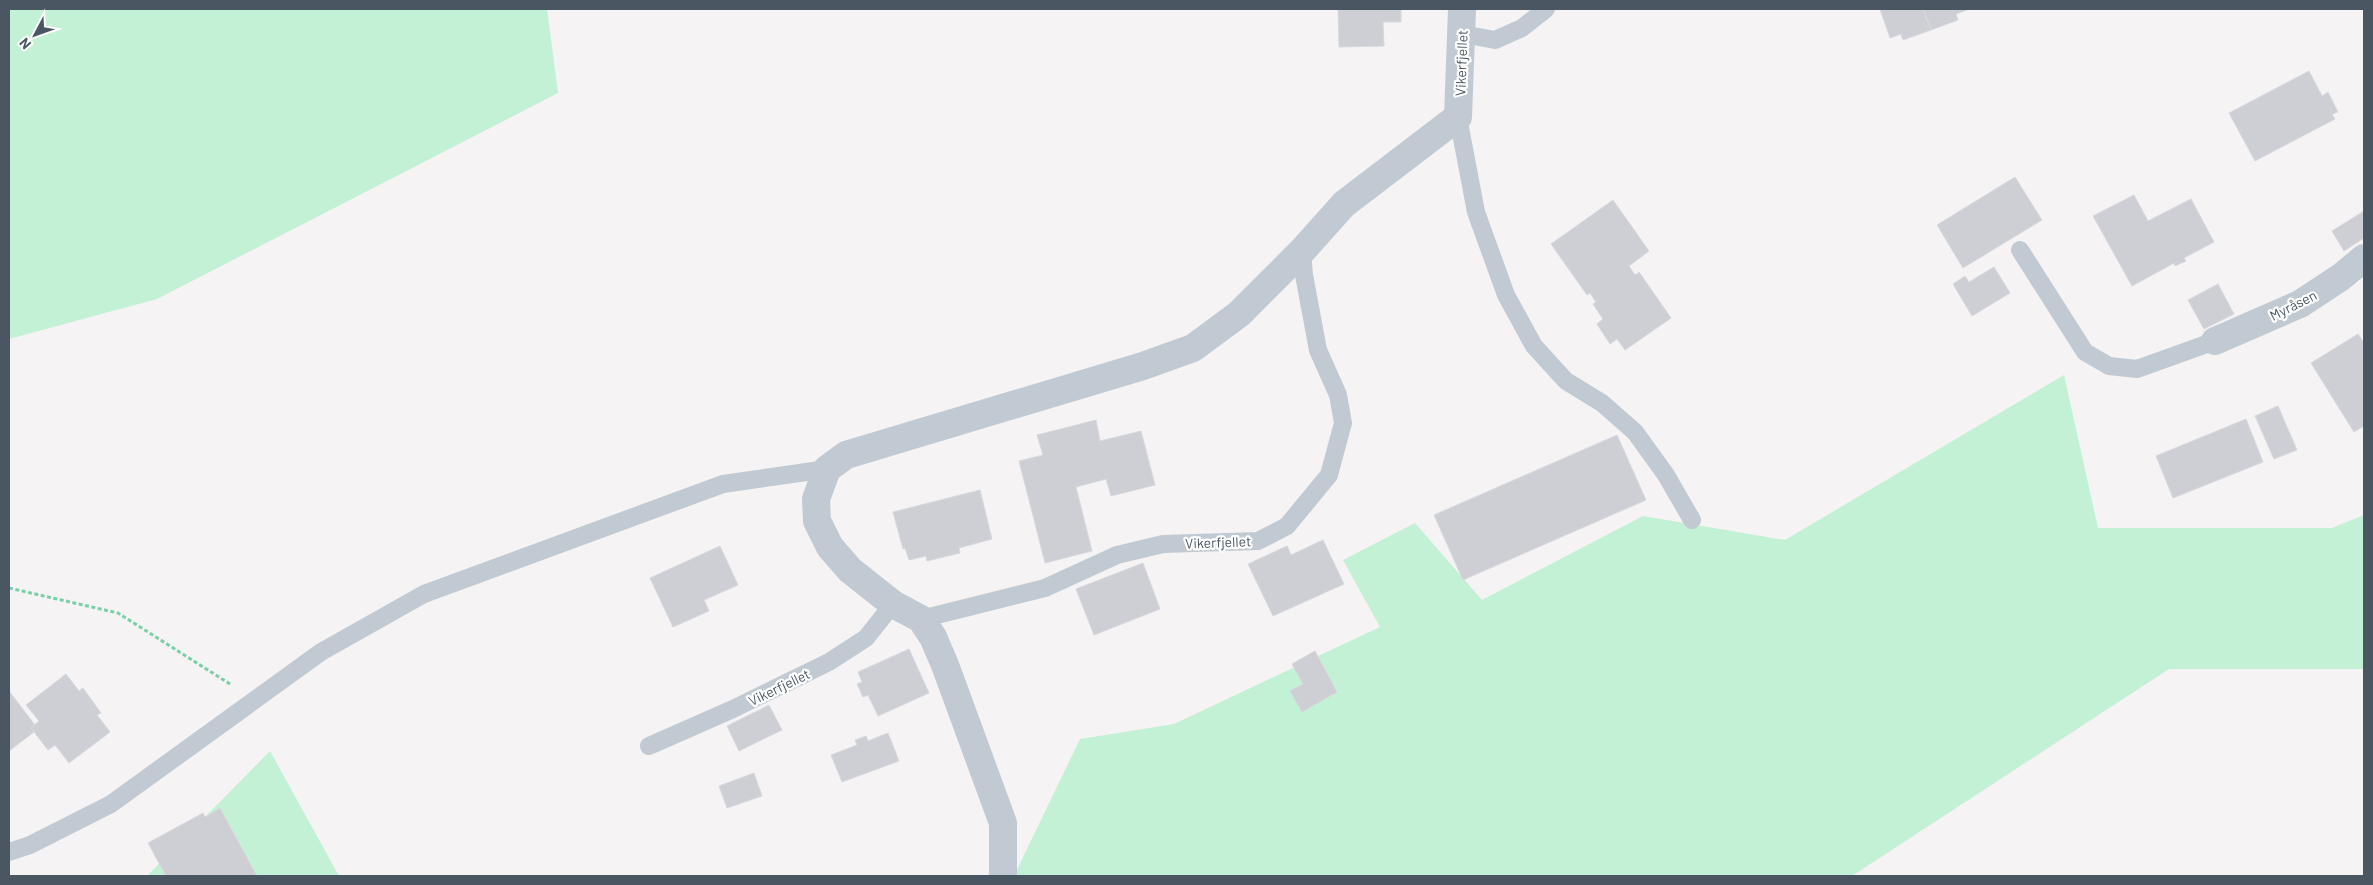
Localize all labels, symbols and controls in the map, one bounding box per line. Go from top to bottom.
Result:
north arrow [10,10,60,60]
street label: Vikerfjellet [1451,30,1471,96]
text: N [15,35,34,53]
street label: Myråsen [2267,286,2319,324]
street label: Vikerfjellet [1185,532,1251,552]
street label: Vikerfjellet [746,665,812,709]

